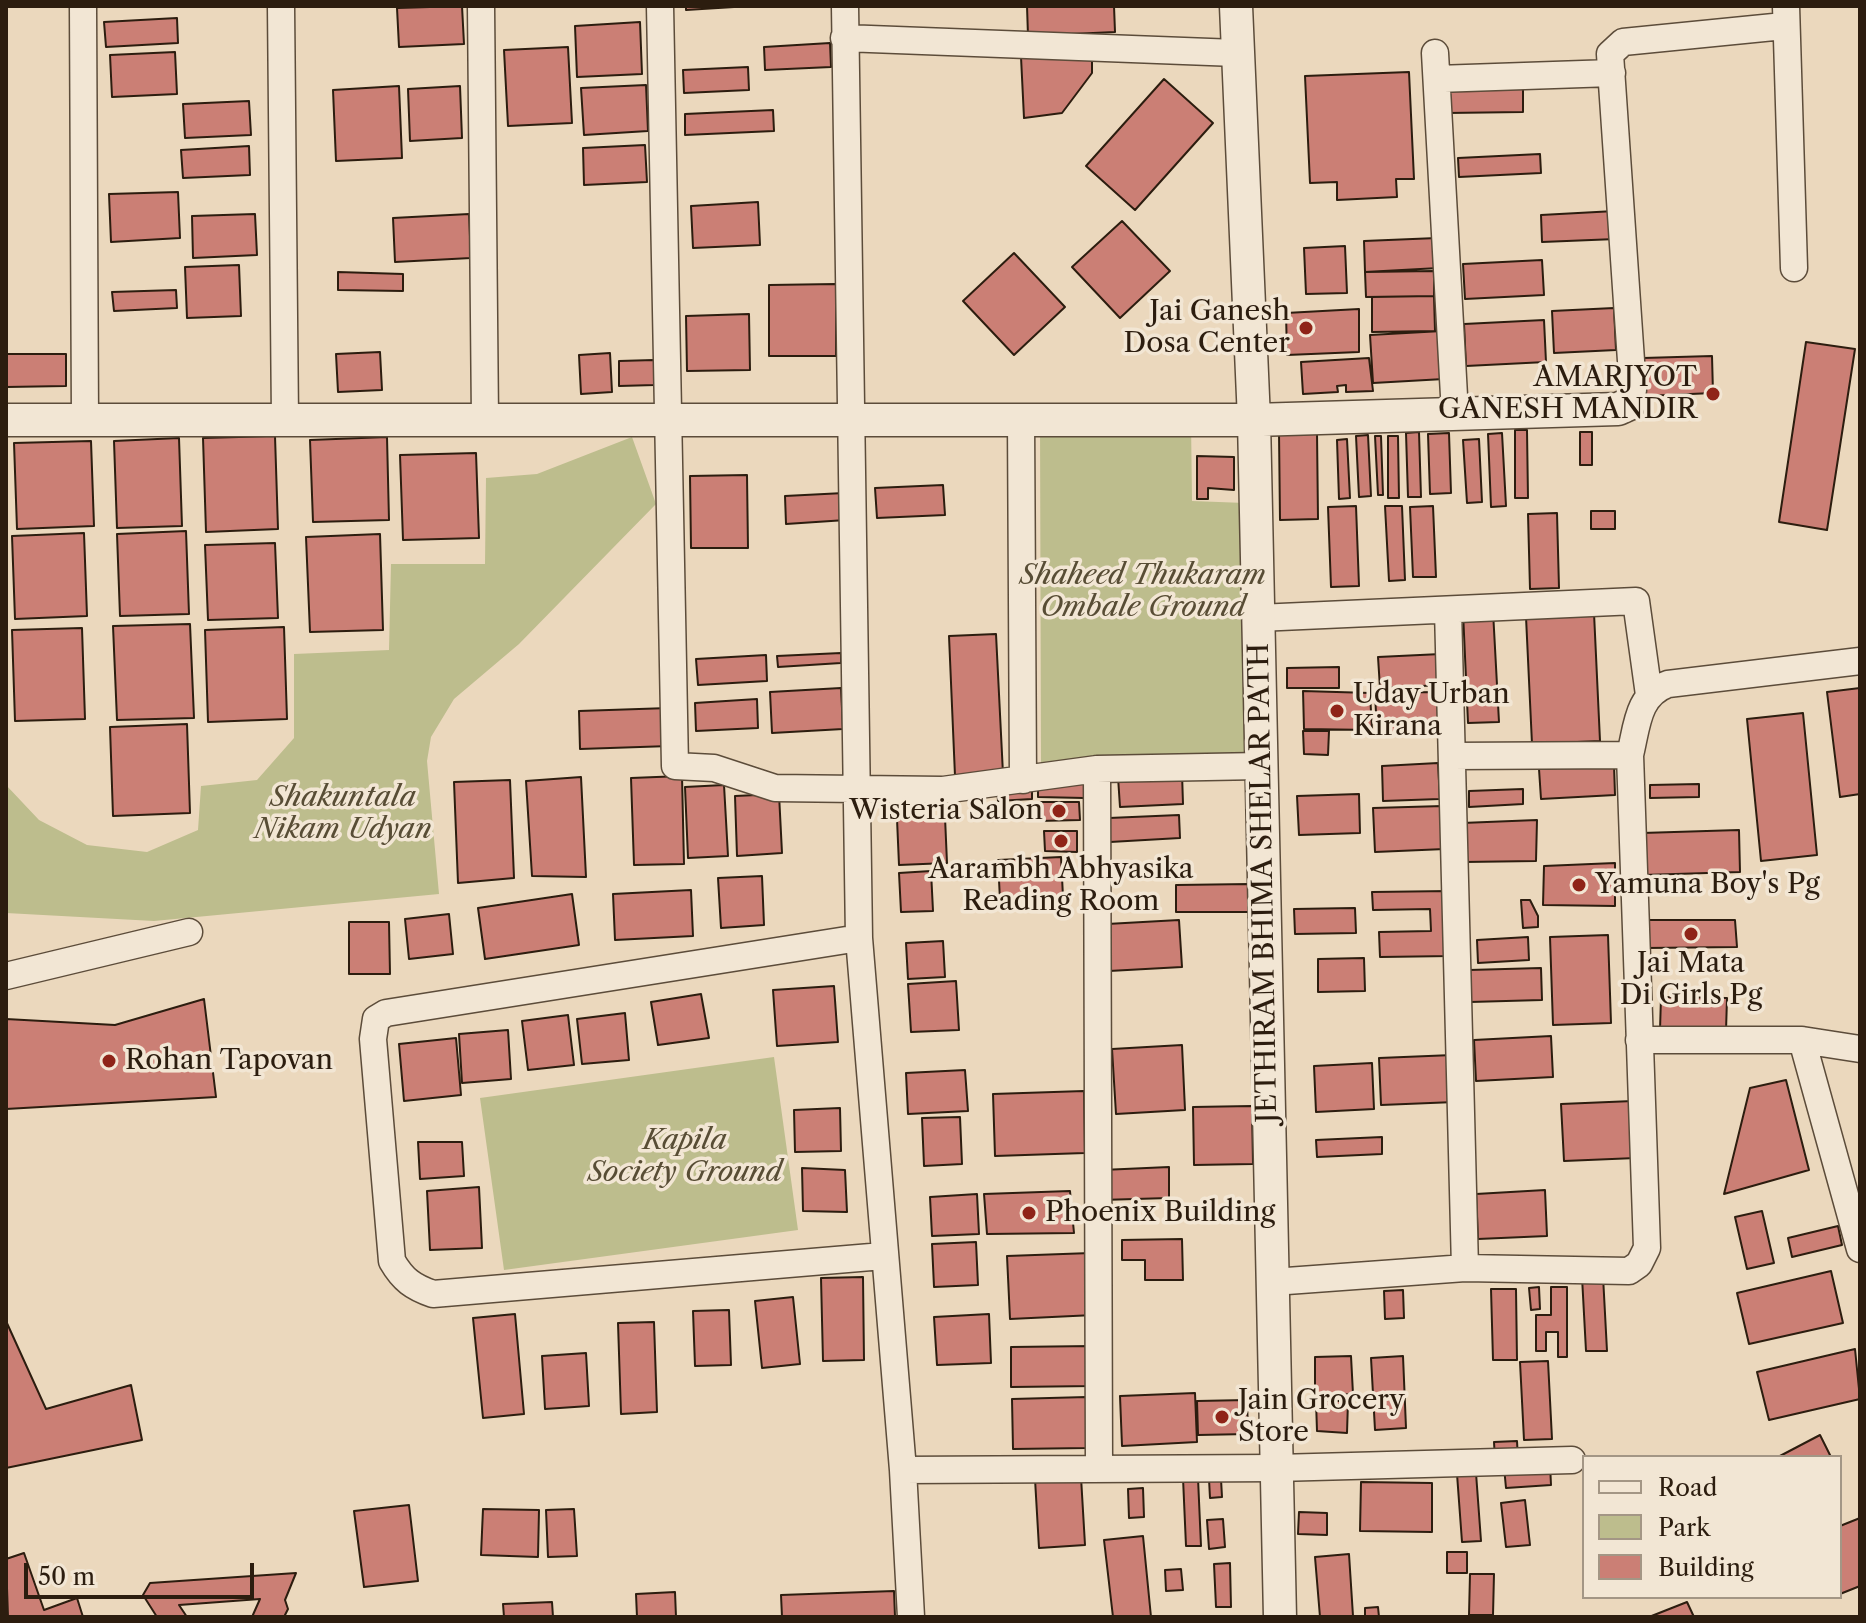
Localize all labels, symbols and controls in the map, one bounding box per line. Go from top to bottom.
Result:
place label: Jai Ganesh Dosa Center [1124,295,1290,361]
marker: Jai Ganesh Dosa Center [1297,319,1315,337]
place label: AMARJYOT GANESH MANDIR [1438,361,1697,427]
marker: AMARJYOT GANESH MANDIR [1704,385,1722,403]
park label: Shaheed Thukaram Ombale Ground [1020,559,1266,625]
street label: JETHIRAM BHIMA SHELAR PATH [1243,643,1285,1123]
place label: Uday Urban Kirana [1353,678,1510,744]
marker: Uday Urban Kirana [1328,702,1346,720]
park label: Shakuntala Nikam Udyan [254,781,432,847]
place label: Wisteria Salon [849,794,1043,828]
marker: Wisteria Salon [1050,802,1068,820]
marker: Aarambh Abhyasika Reading Room [1052,832,1070,850]
place label: Aarambh Abhyasika Reading Room [928,853,1194,919]
place label: Yamuna Boy's Pg [1595,868,1820,902]
marker: Yamuna Boy's Pg [1570,876,1588,894]
marker: Jai Mata Di Girls Pg [1682,925,1700,943]
place label: Jai Mata Di Girls Pg [1620,947,1762,1013]
place label: Rohan Tapovan [125,1044,333,1078]
marker: Rohan Tapovan [100,1052,118,1070]
park label: Kapila Society Ground [588,1124,782,1190]
place label: Phoenix Building [1045,1196,1275,1230]
marker: Phoenix Building [1020,1204,1038,1222]
place label: Jain Grocery Store [1238,1384,1405,1450]
marker: Jain Grocery Store [1213,1408,1231,1426]
legend [1582,1455,1842,1599]
text: Road [1658,1473,1717,1502]
text: Park [1658,1513,1710,1542]
scale bar [28,1547,258,1597]
text: Building [1658,1553,1754,1582]
text: 50 m [38,1562,95,1591]

